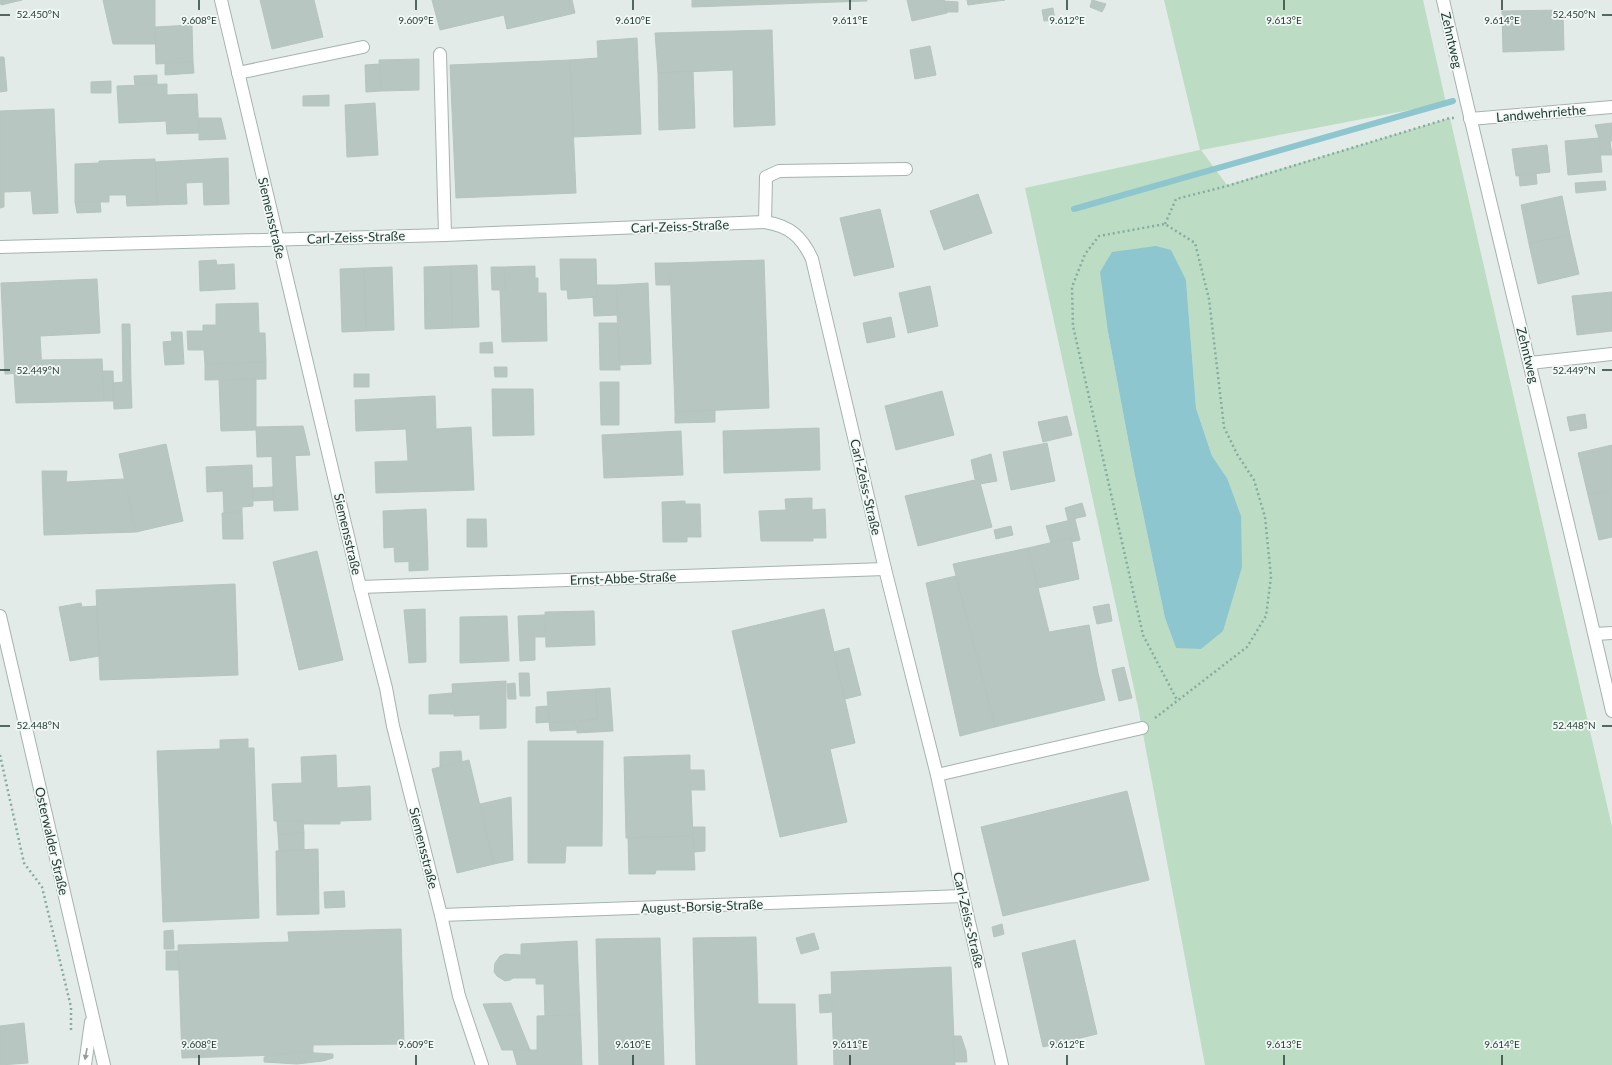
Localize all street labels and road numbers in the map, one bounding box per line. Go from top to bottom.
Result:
street label: Zehntweg [1438,10,1466,70]
street label: Landwehrriethe [1495,101,1587,125]
street label: Siemensstraße [255,176,289,260]
street label: Carl-Zeiss-Straße [631,216,729,236]
street label: Carl-Zeiss-Straße [307,227,405,247]
street label: Zehntweg [1513,325,1543,385]
street label: Carl-Zeiss-Straße [847,437,885,537]
street label: Siemensstraße [331,492,365,576]
street label: Ernst-Abbe-Straße [570,568,677,588]
street label: Osterwalder Straße [32,785,72,897]
street label: Siemensstraße [406,806,442,890]
street label: Carl-Zeiss-Straße [950,870,988,970]
street label: August-Borsig-Straße [640,896,764,916]

